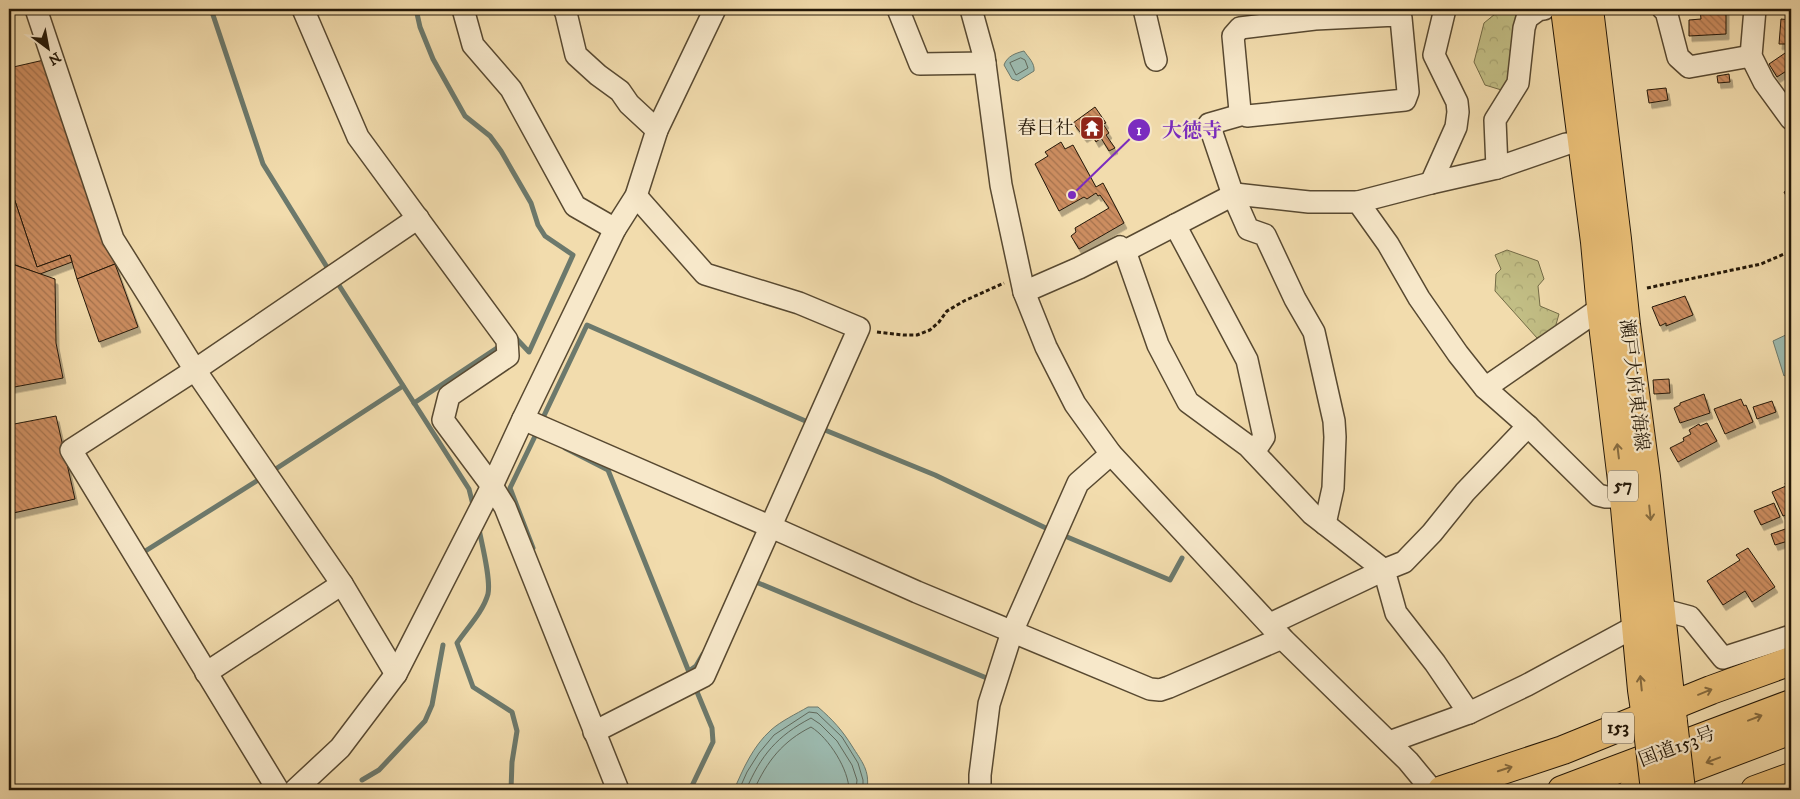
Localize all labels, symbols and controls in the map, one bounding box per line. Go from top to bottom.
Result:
north arrow [22,22,72,72]
text: N [44,47,64,69]
callout: 大徳寺 [1127,113,1232,148]
temple icon: 春日社 [1079,115,1105,141]
place label: 春日社 [1017,117,1074,140]
text: 大徳寺 [1162,119,1222,144]
text: 1 [1136,121,1142,140]
street label: 瀬戸大府東海線 [1614,318,1654,452]
one-way arrow [1613,444,1623,460]
road number: 57 [1608,471,1638,502]
one-way arrow [1645,505,1654,521]
one-way arrow [1636,675,1646,691]
one-way arrow [1697,687,1712,697]
road number: 153 [1602,712,1634,744]
one-way arrow [1747,713,1763,722]
street label: 国道153号 [1635,722,1719,772]
one-way arrow [1706,756,1721,765]
one-way arrow [1496,764,1512,774]

